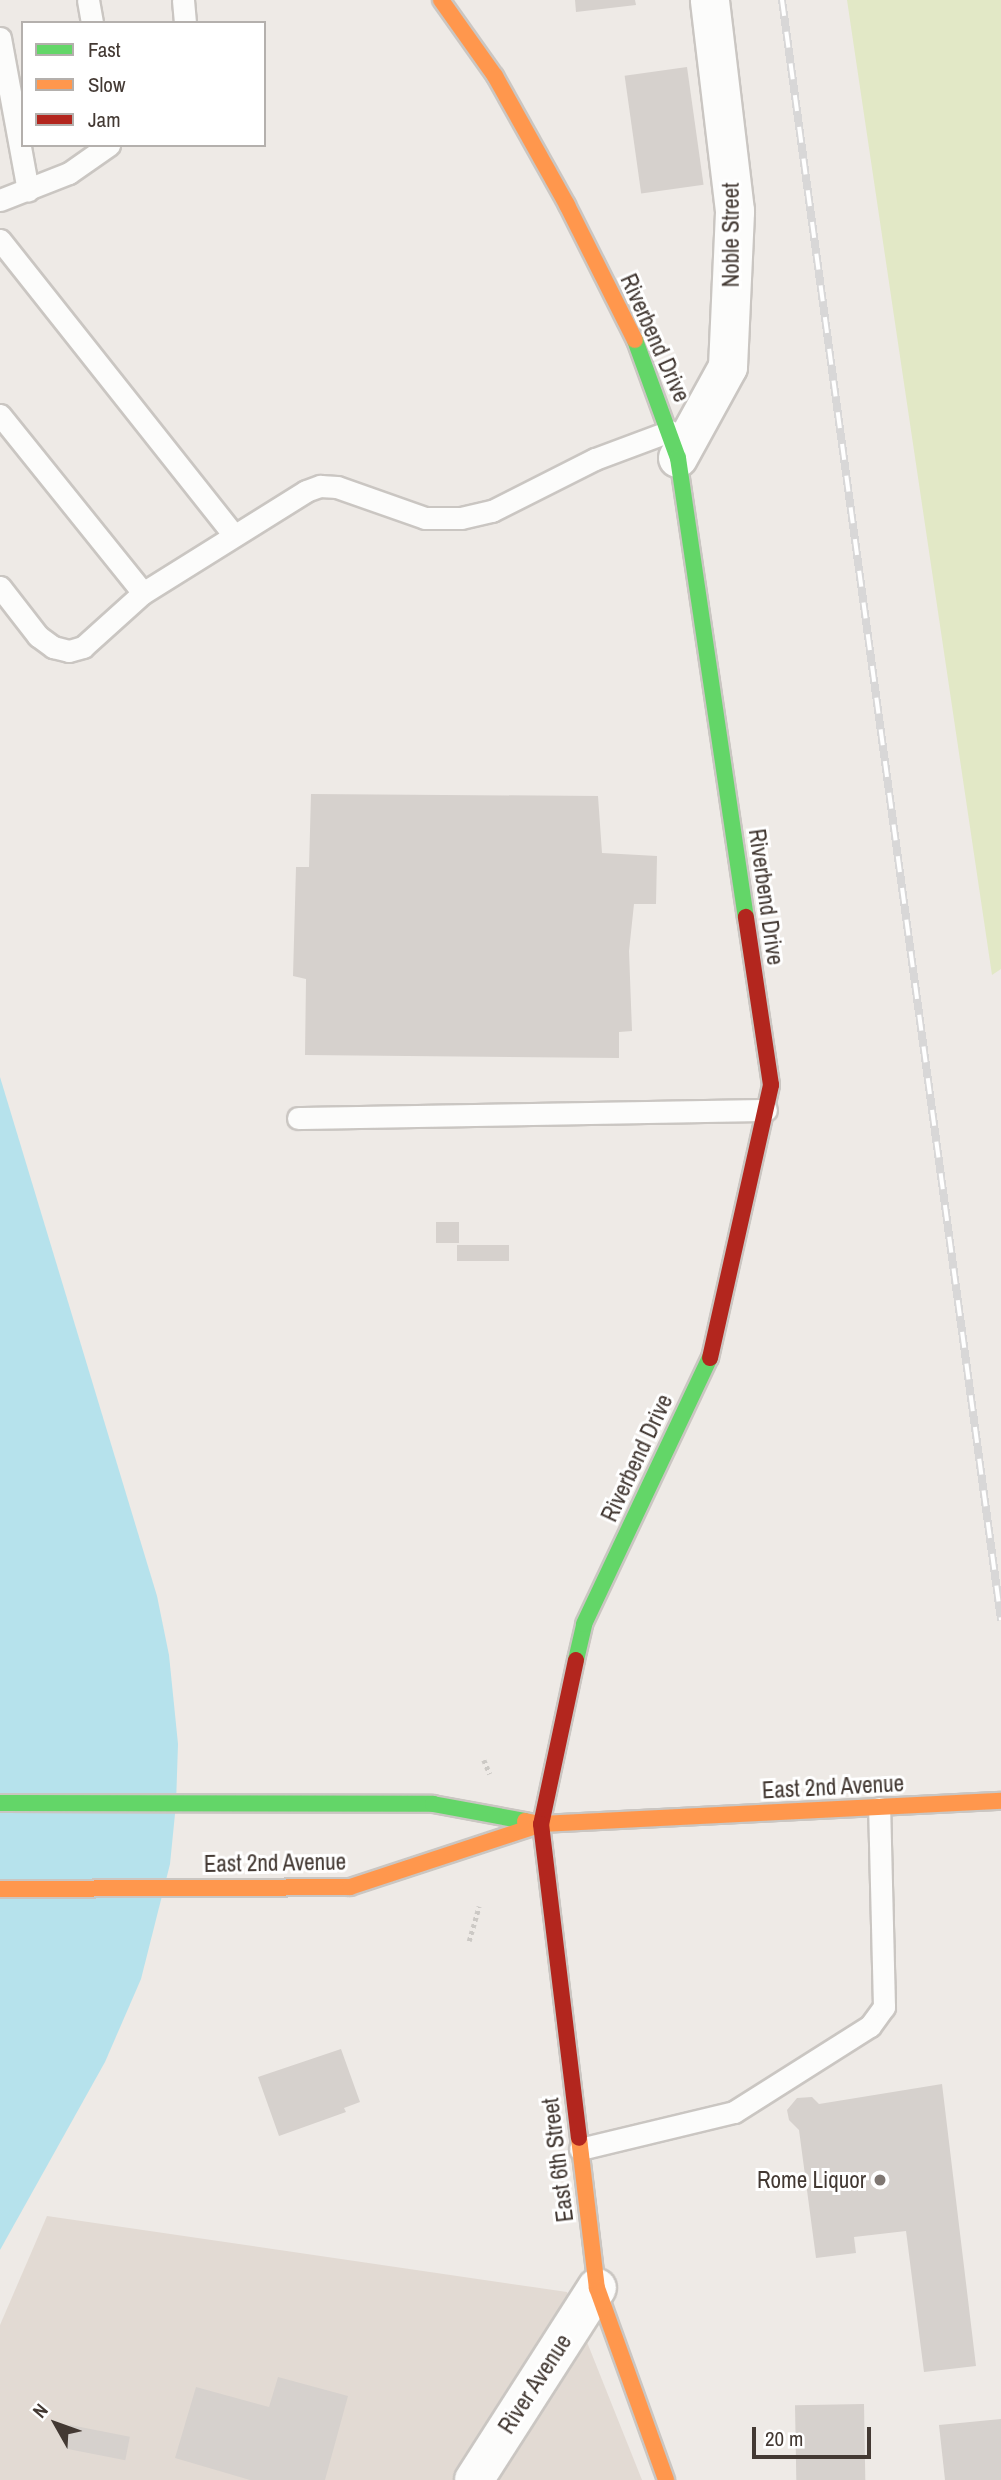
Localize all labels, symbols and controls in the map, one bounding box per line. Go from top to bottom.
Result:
legend [21,21,266,147]
text: Fast [88,35,121,64]
text: Slow [88,70,125,99]
text: Jam [88,105,121,134]
street label: Noble Street [717,183,745,287]
street label: Riverbend Drive [614,270,696,406]
street label: Riverbend Drive [743,827,789,967]
street label: Riverbend Drive [595,1390,679,1526]
street label: East 2nd Avenue [761,1769,905,1805]
street label: East 2nd Avenue [203,1848,347,1878]
street label: East 6th Street [537,2096,579,2224]
place label: Rome Liquor [757,2166,866,2194]
marker: Rome Liquor [872,2172,888,2188]
street label: River Avenue [492,2329,578,2439]
north arrow [21,2389,91,2459]
text: N [26,2398,53,2423]
scale bar [756,2414,875,2458]
text: 20 m [765,2424,803,2453]

